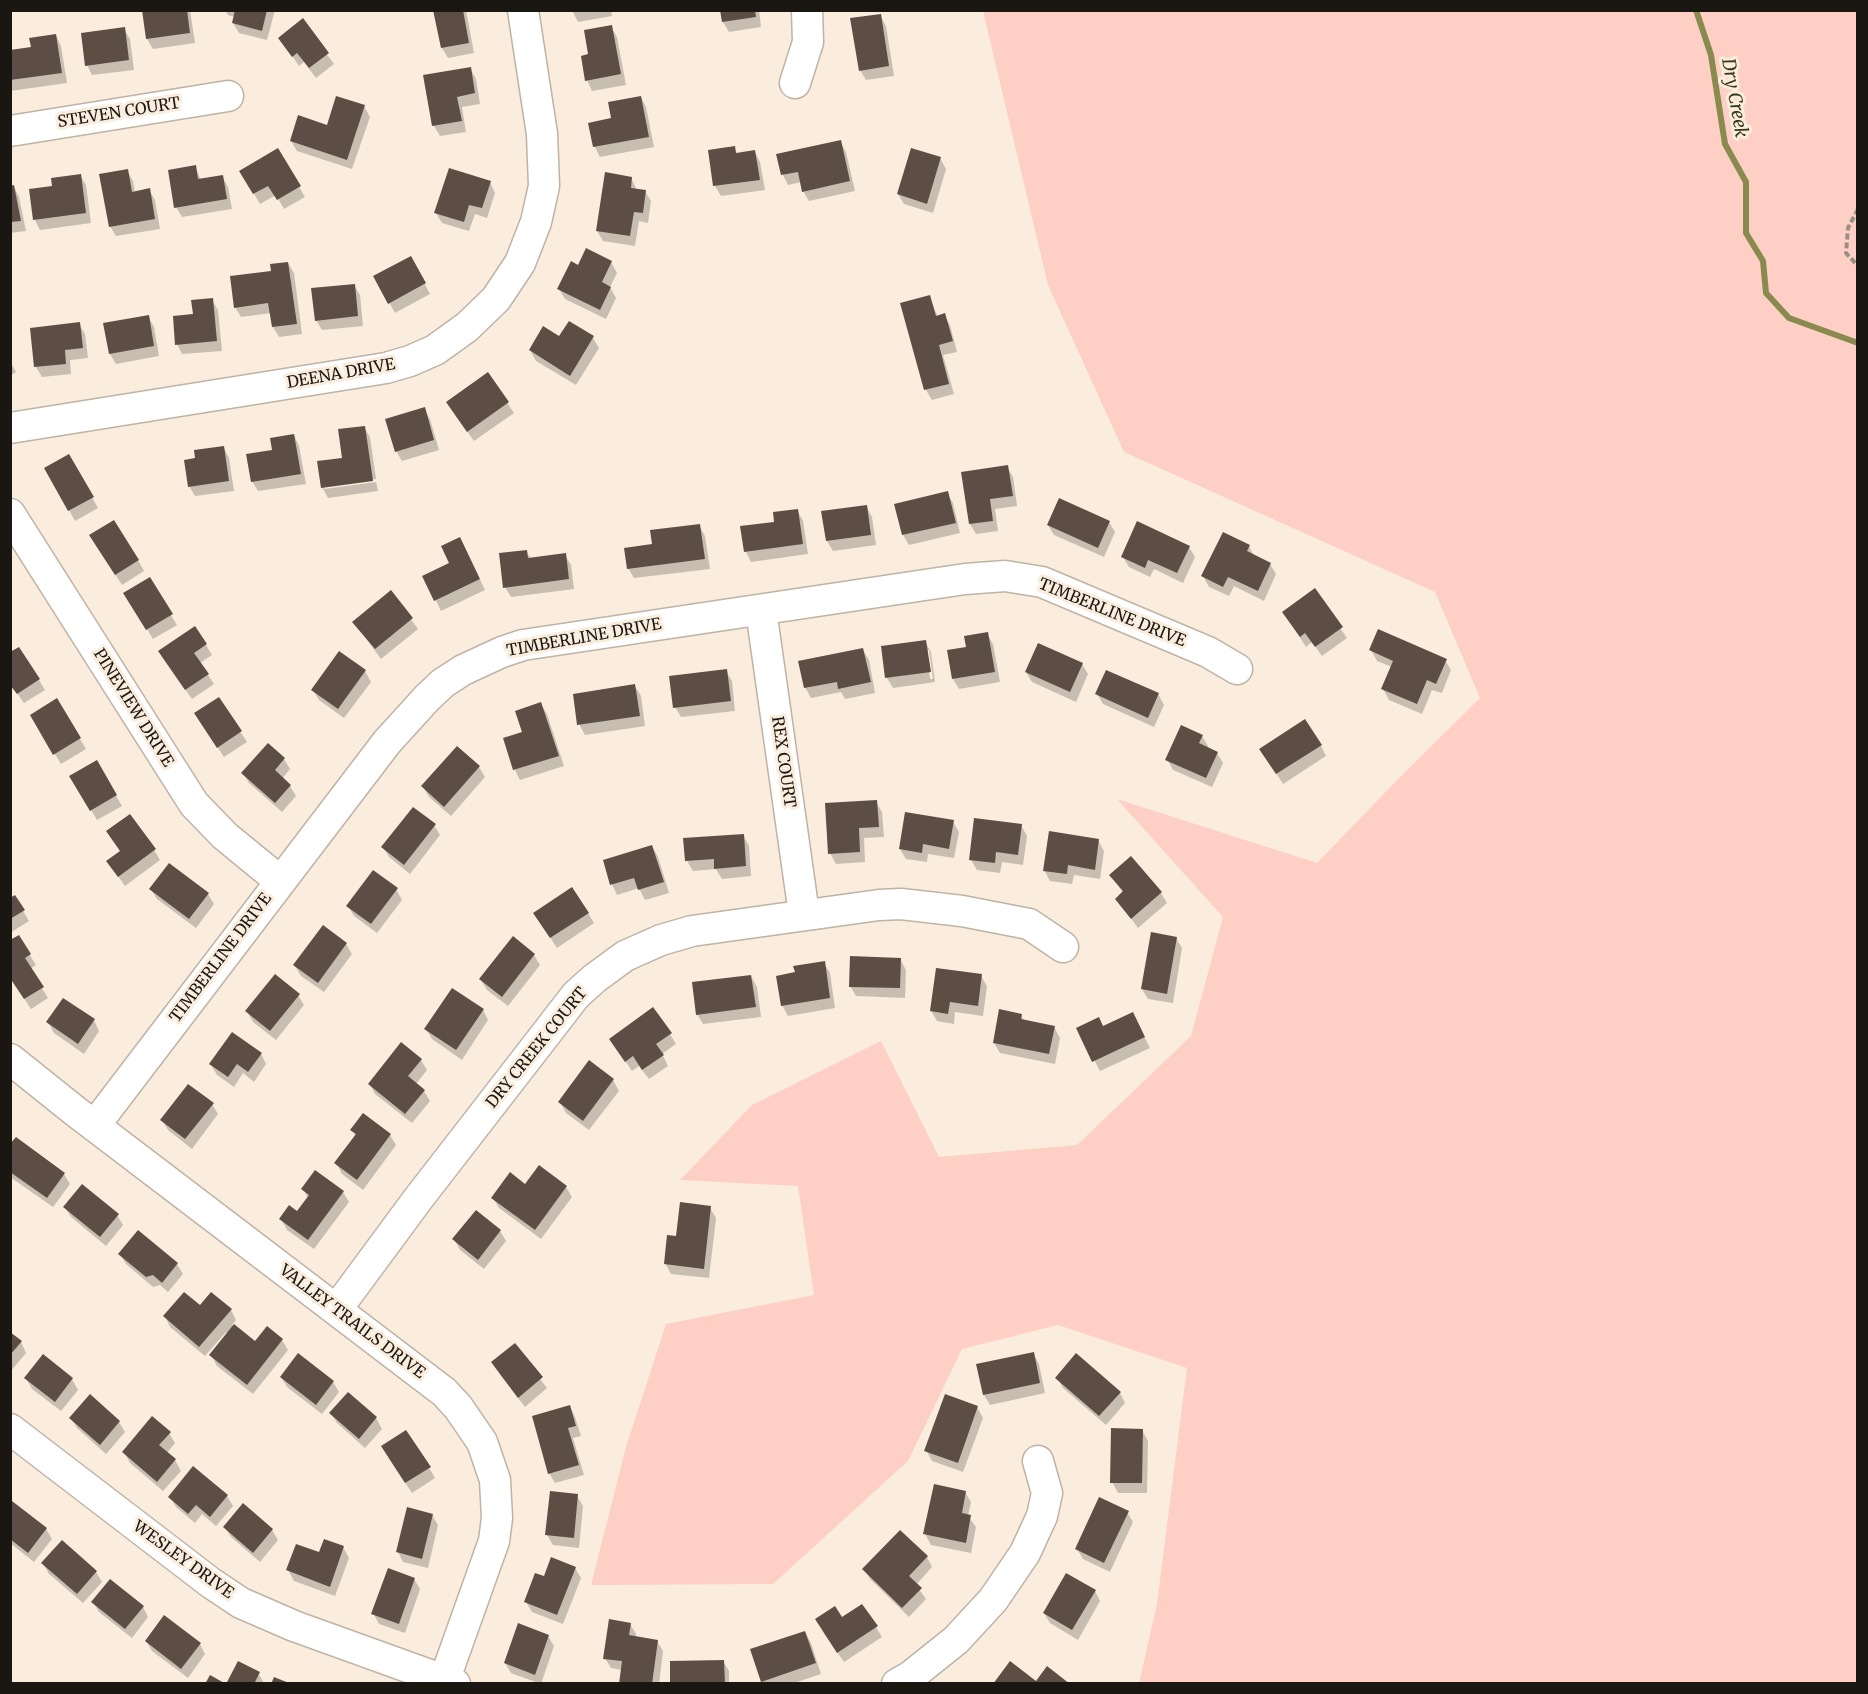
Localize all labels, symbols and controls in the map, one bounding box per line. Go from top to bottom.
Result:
water label: Dry Creek [1716,57,1752,139]
street label: STEVEN COURT [56,94,182,132]
street label: DEENA DRIVE [285,355,397,393]
street label: TIMBERLINE DRIVE [1036,575,1188,651]
street label: TIMBERLINE DRIVE [505,615,663,661]
street label: PINEVIEW DRIVE [89,645,177,771]
street label: REX COURT [767,715,799,809]
street label: TIMBERLINE DRIVE [166,890,276,1026]
street label: DRY CREEK COURT [483,984,591,1112]
street label: VALLEY TRAILS DRIVE [275,1261,429,1383]
street label: WESLEY DRIVE [129,1517,237,1603]

